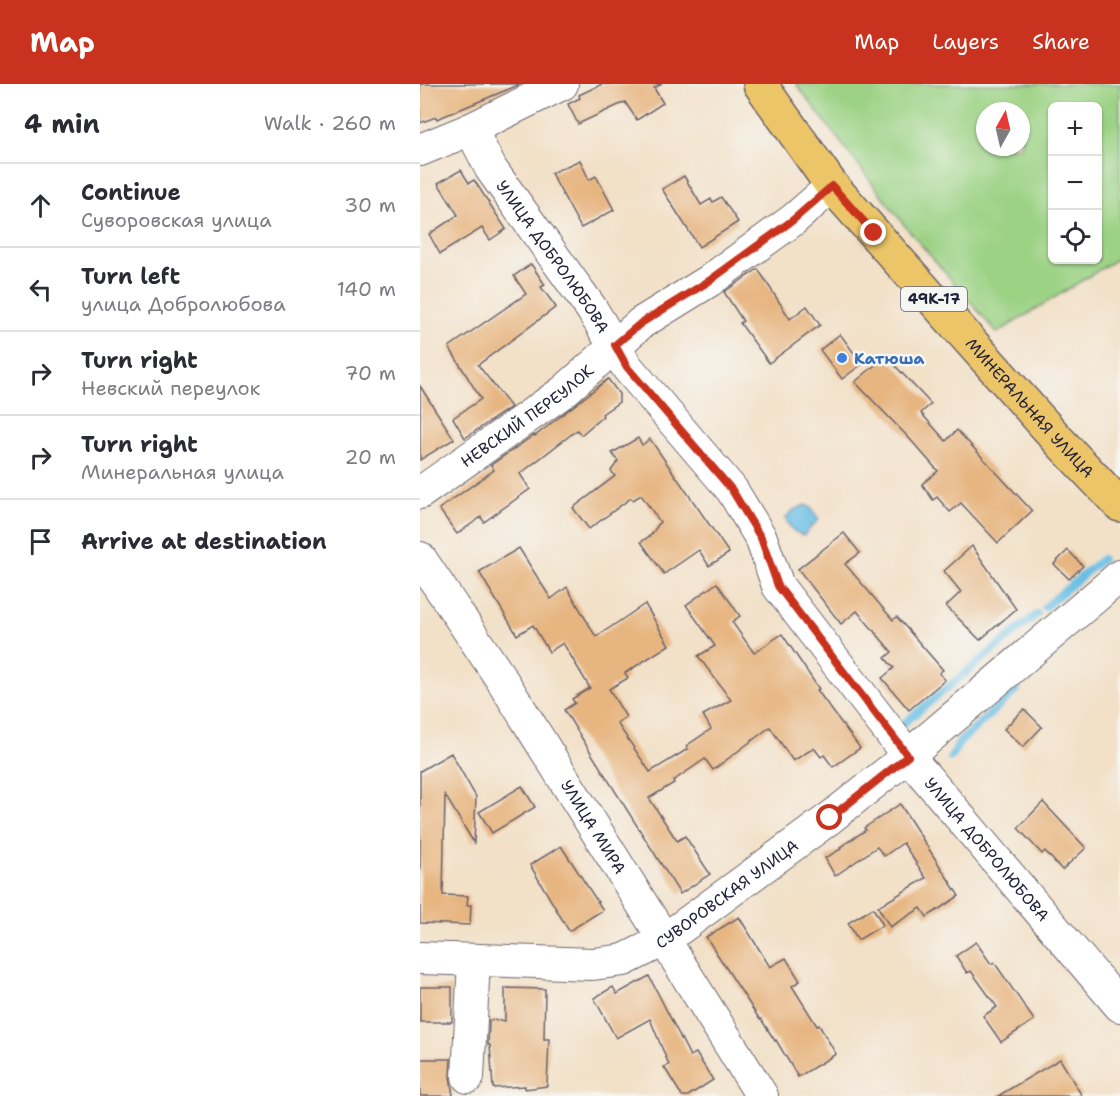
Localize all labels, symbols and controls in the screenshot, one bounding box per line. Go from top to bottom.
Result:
text: Map [30,23,95,61]
text: Map [854,28,899,56]
text: Layers [932,28,999,56]
text: Share [1032,28,1090,56]
north arrow [976,102,1030,156]
map controls [1048,102,1102,264]
button: + [1048,102,1102,156]
text: 4 min [24,106,100,141]
text: Walk · 260 m [264,110,396,136]
button: − [1048,156,1102,210]
street label: УЛИЦА ДОБРОЛЮБОВА [492,176,614,337]
text: Continue [81,178,181,207]
icon: ahead [24,189,57,222]
text: 30 m [344,192,396,218]
text: Суворовская улица [81,207,272,233]
button: locate [1048,210,1102,264]
route end [860,219,886,245]
text: Turn left [81,262,180,291]
icon: left [24,273,57,306]
text: 140 m [337,276,396,302]
road number: 49К-17 [901,287,967,311]
text: улица Добролюбова [81,291,286,317]
street label: МИНЕРАЛЬНАЯ УЛИЦА [961,333,1098,482]
text: Turn right [81,346,198,375]
place label: Катюша [854,348,925,369]
marker: Катюша [835,351,849,365]
icon: right [24,357,57,390]
street label: НЕВСКИЙ ПЕРЕУЛОК [456,359,599,472]
text: 70 m [344,360,396,386]
text: Невский переулок [81,375,260,401]
text: Turn right [81,430,198,459]
icon: right [24,441,57,474]
text: 20 m [345,444,396,470]
text: Минеральная улица [81,459,284,485]
icon: arrive [24,525,57,558]
text: Arrive at destination [81,527,327,556]
street label: УЛИЦА ДОБРОЛЮБОВА [920,773,1054,926]
street label: УЛИЦА МИРА [556,776,631,878]
route start [816,804,842,830]
street label: СУВОРОВСКАЯ УЛИЦА [652,835,803,953]

